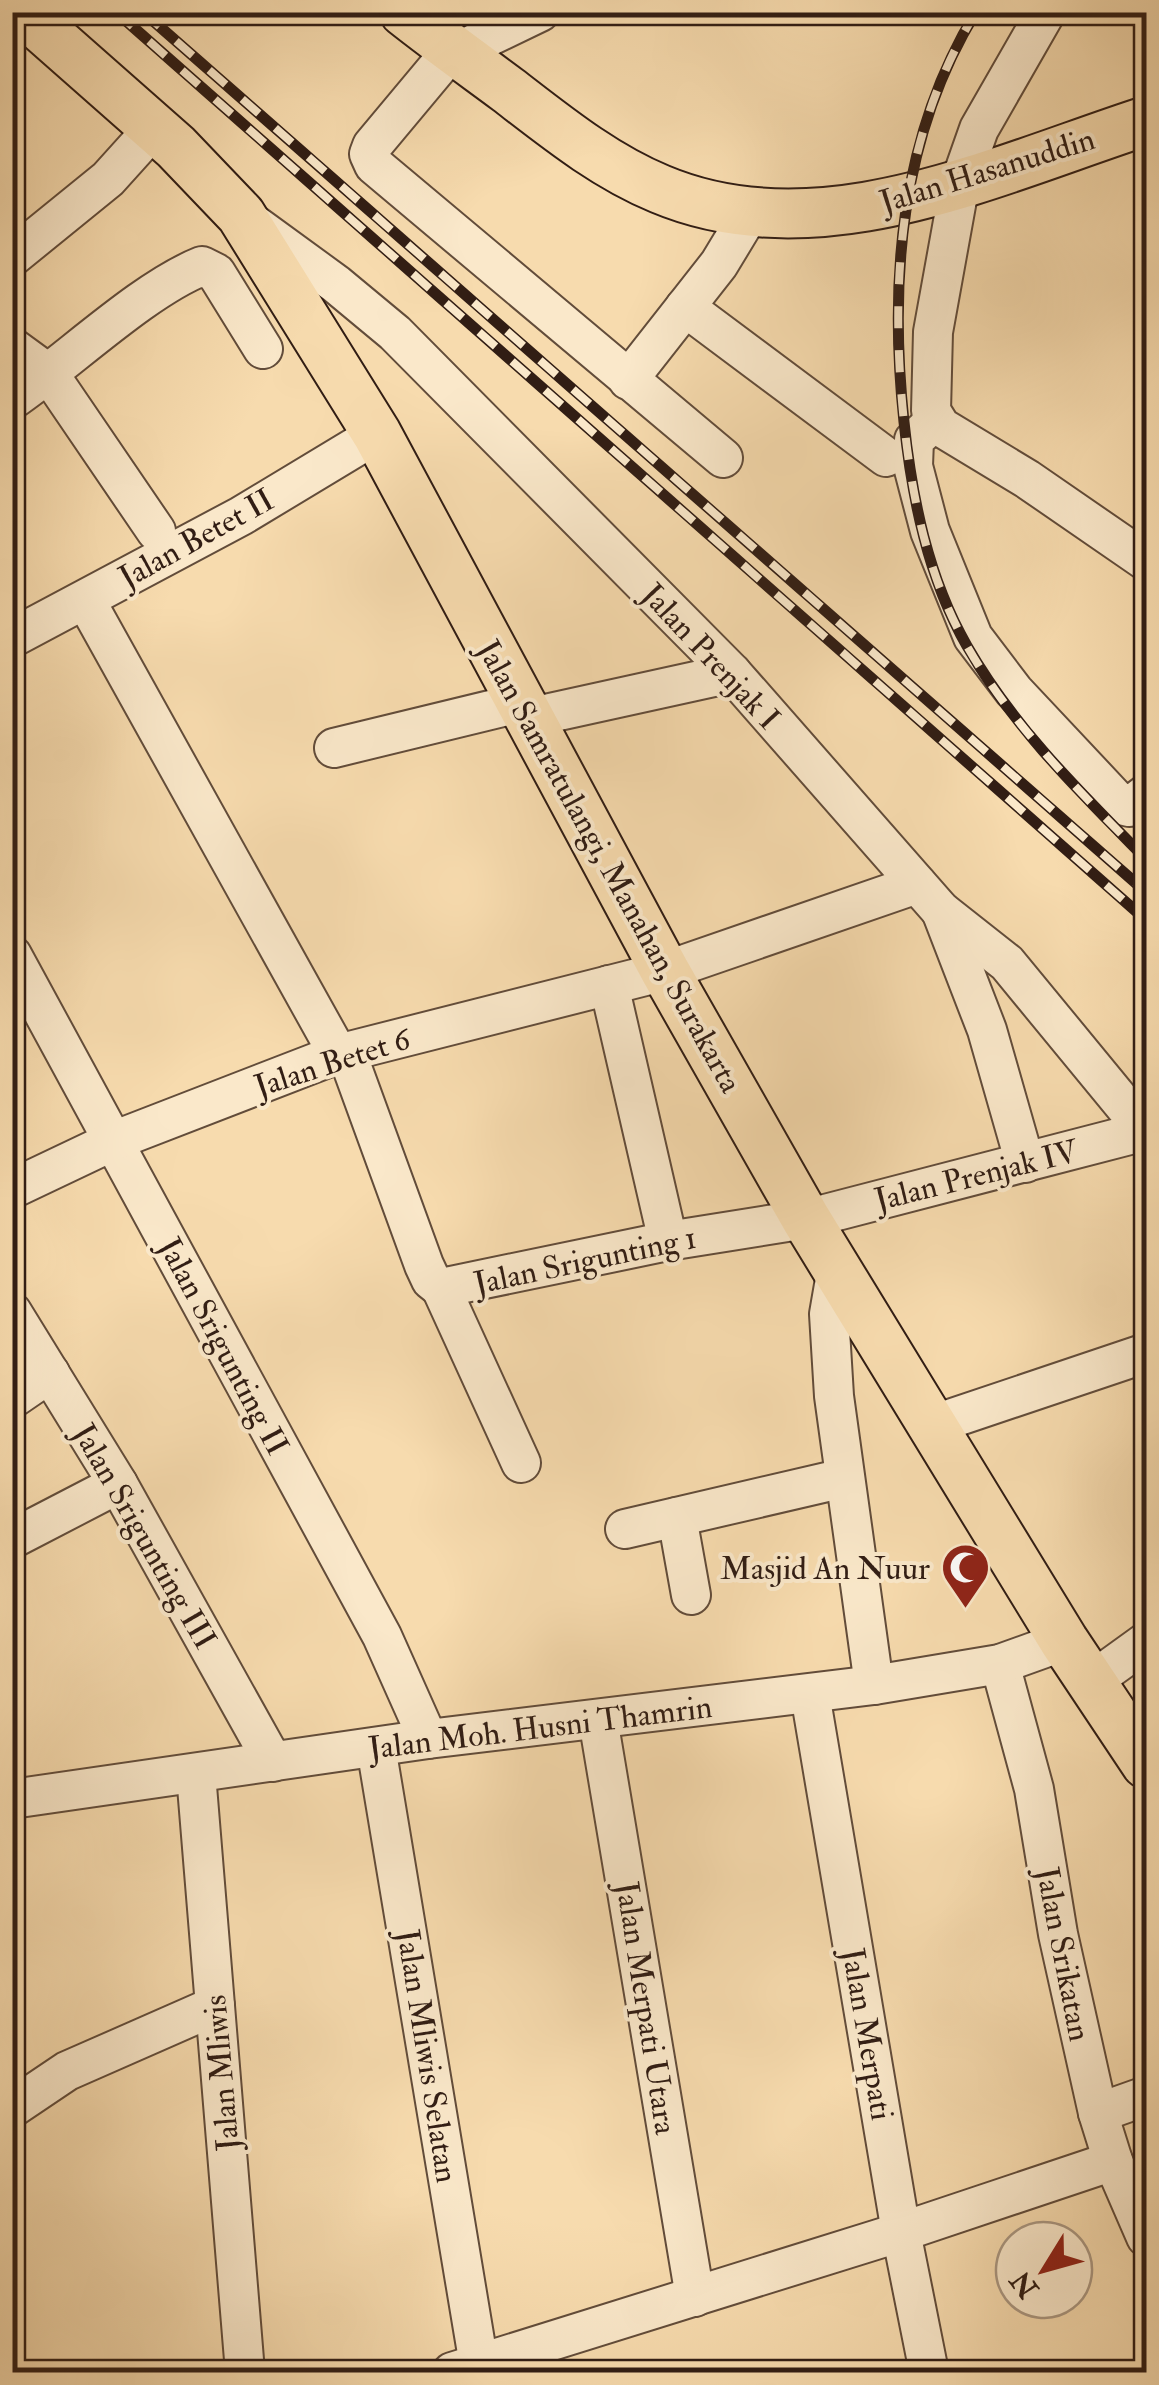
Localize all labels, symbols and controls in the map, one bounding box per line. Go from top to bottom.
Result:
street label: Jalan Hasanuddin [874,119,1100,223]
street label: Jalan Betet II [111,480,281,598]
street label: Jalan Prenjak I [632,574,788,738]
street label: Jalan Samratulangi, Manahan, Surakarta [467,632,751,1101]
street label: Jalan Betet 6 [248,1018,417,1107]
street label: Jalan Prenjak IV [869,1131,1083,1221]
street label: Jalan Srigunting 1 [469,1218,700,1304]
street label: Jalan Srigunting II [148,1230,297,1462]
street label: Jalan Srigunting III [63,1416,225,1656]
mosque icon: Masjid An Nuur [939,1542,991,1610]
place label: Masjid An Nuur [720,1549,930,1589]
street label: Jalan Moh. Husni Thamrin [365,1687,714,1769]
street label: Jalan Srikatan [1026,1863,1099,2045]
street label: Jalan Merpati Utara [606,1878,686,2138]
street label: Jalan Mliwis Selatan [387,1926,467,2186]
street label: Jalan Merpati [832,1944,902,2123]
street label: Jalan Mliwis [195,1993,249,2154]
north arrow [994,2220,1094,2320]
text: N [1003,2263,1047,2305]

